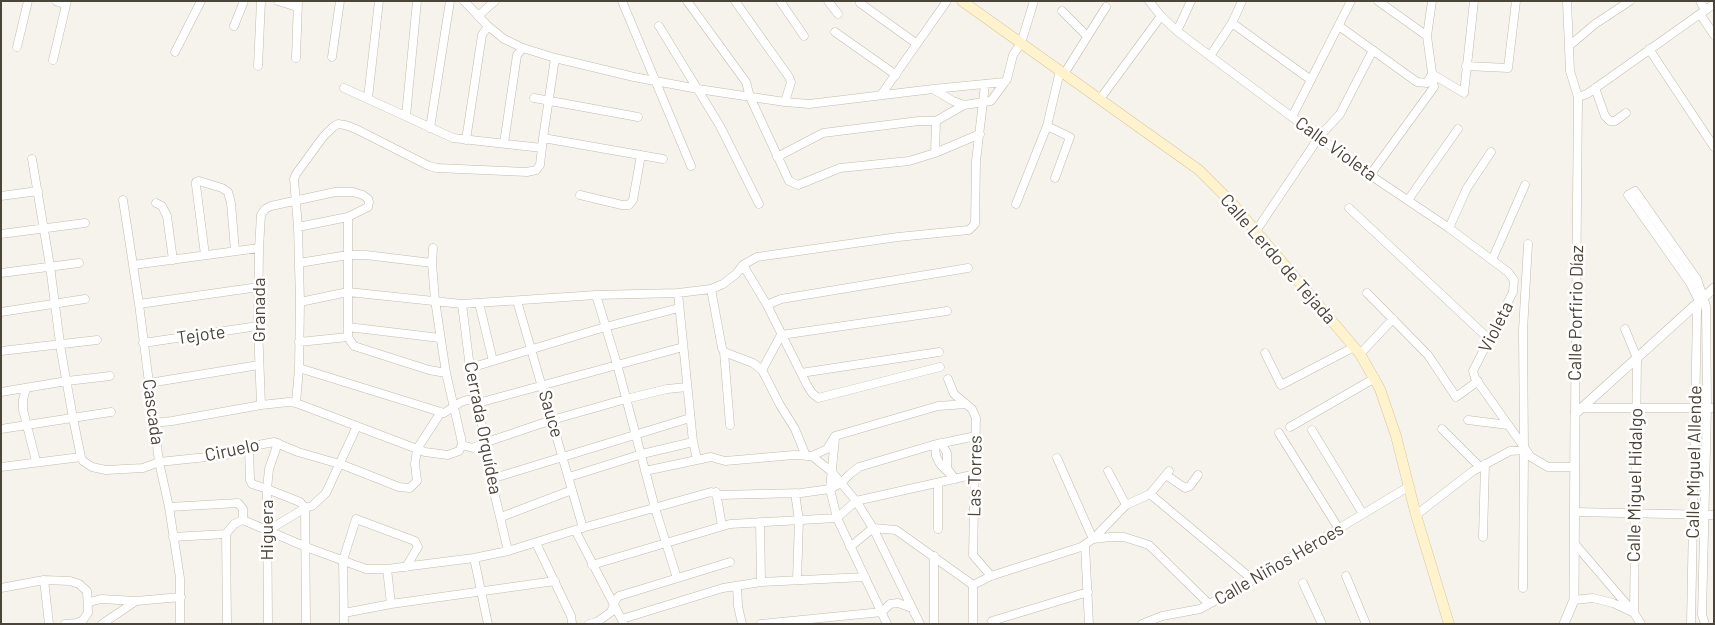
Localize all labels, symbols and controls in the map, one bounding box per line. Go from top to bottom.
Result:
street label: Calle Violeta [1291,112,1381,186]
street label: Calle Lerdo de Tejada [1216,190,1340,328]
street label: Calle Porfirio Díaz [1564,245,1588,381]
street label: Granada [248,278,270,342]
street label: Violeta [1474,298,1518,356]
street label: Tejote [175,321,227,349]
street label: Cerrada Orquídea [460,360,506,496]
street label: Cascada [138,378,168,446]
street label: Calle Miguel Allende [1682,385,1706,539]
street label: Sauce [534,388,568,440]
street label: Calle Miguel Hidalgo [1623,408,1647,562]
street label: Ciruelo [203,434,261,466]
street label: Las Torres [963,435,987,517]
street label: Higuera [256,500,278,560]
street label: Calle Niños Héroes [1210,518,1348,610]

